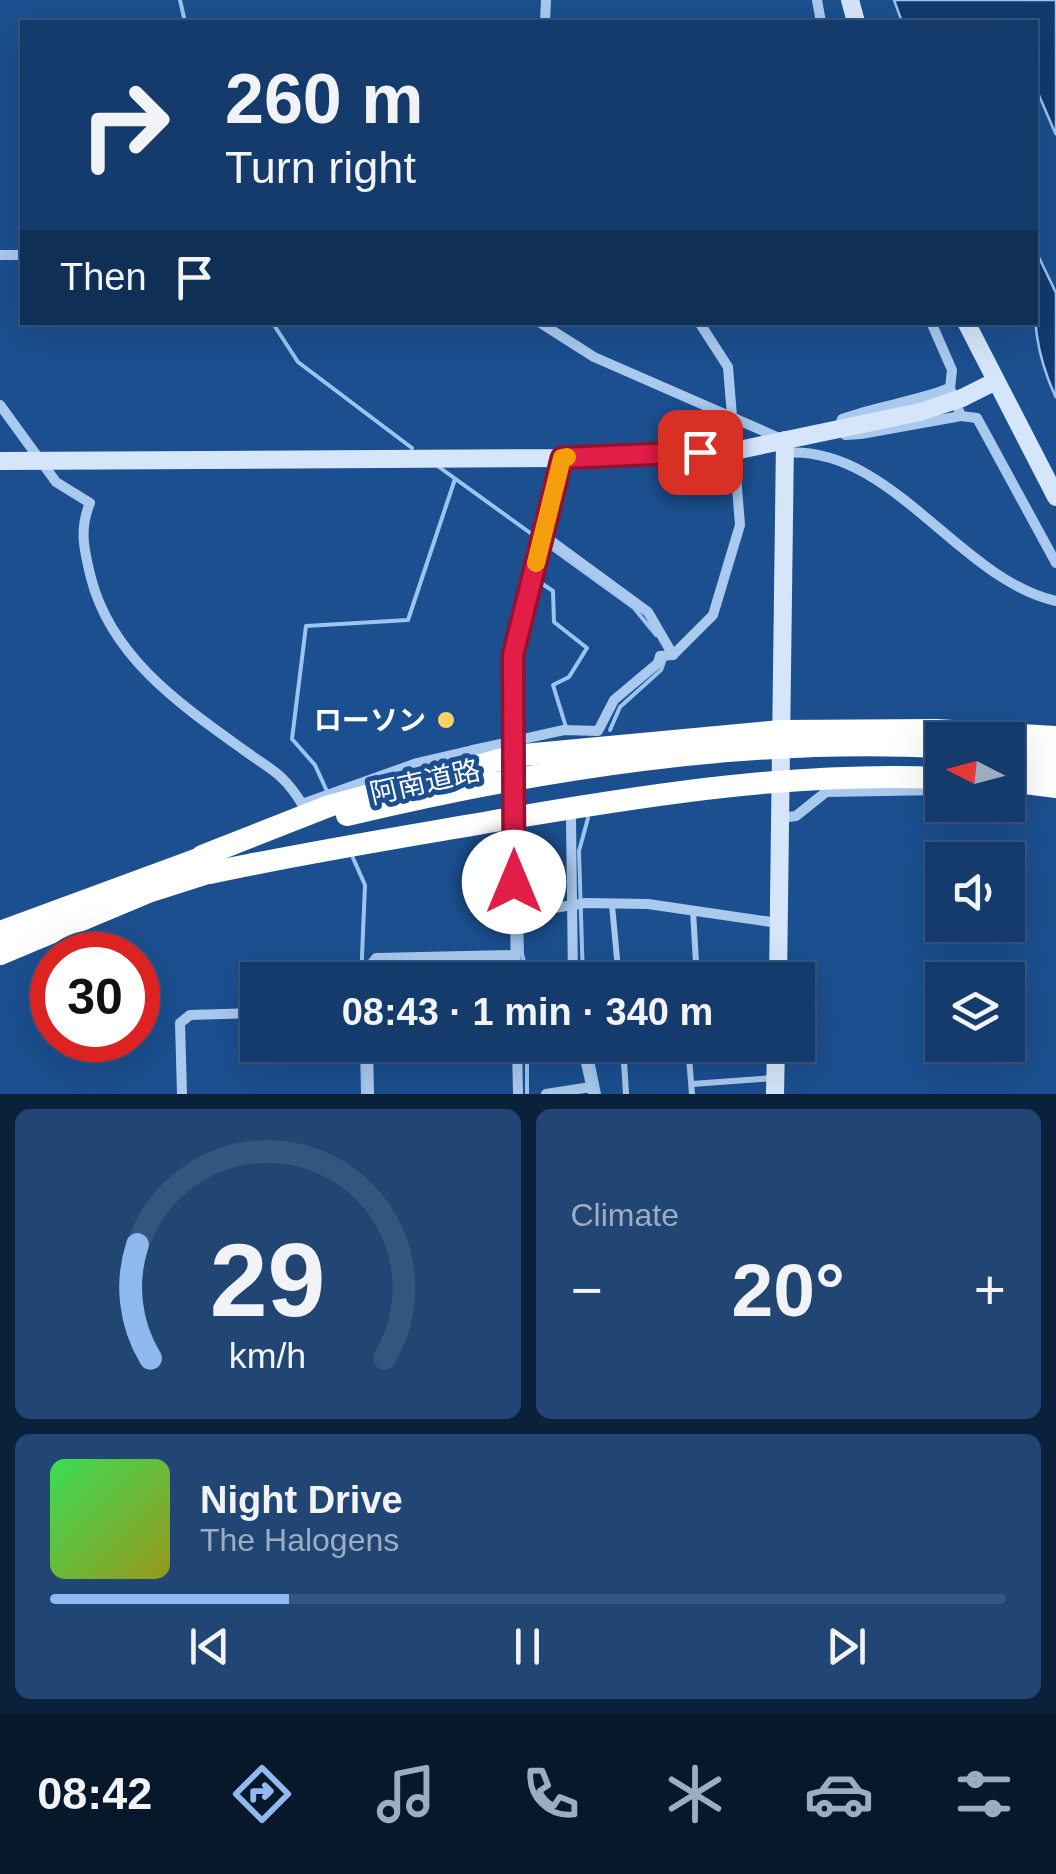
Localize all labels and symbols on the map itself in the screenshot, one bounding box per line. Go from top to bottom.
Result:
pin [658,410,743,495]
place label: ローソン [314,705,426,736]
marker: ローソン [435,709,457,731]
north arrow [925,722,1025,822]
street label: 阿南道路 [367,754,483,810]
position arrow [462,830,566,934]
speed limit sign: 30 [30,932,160,1062]

